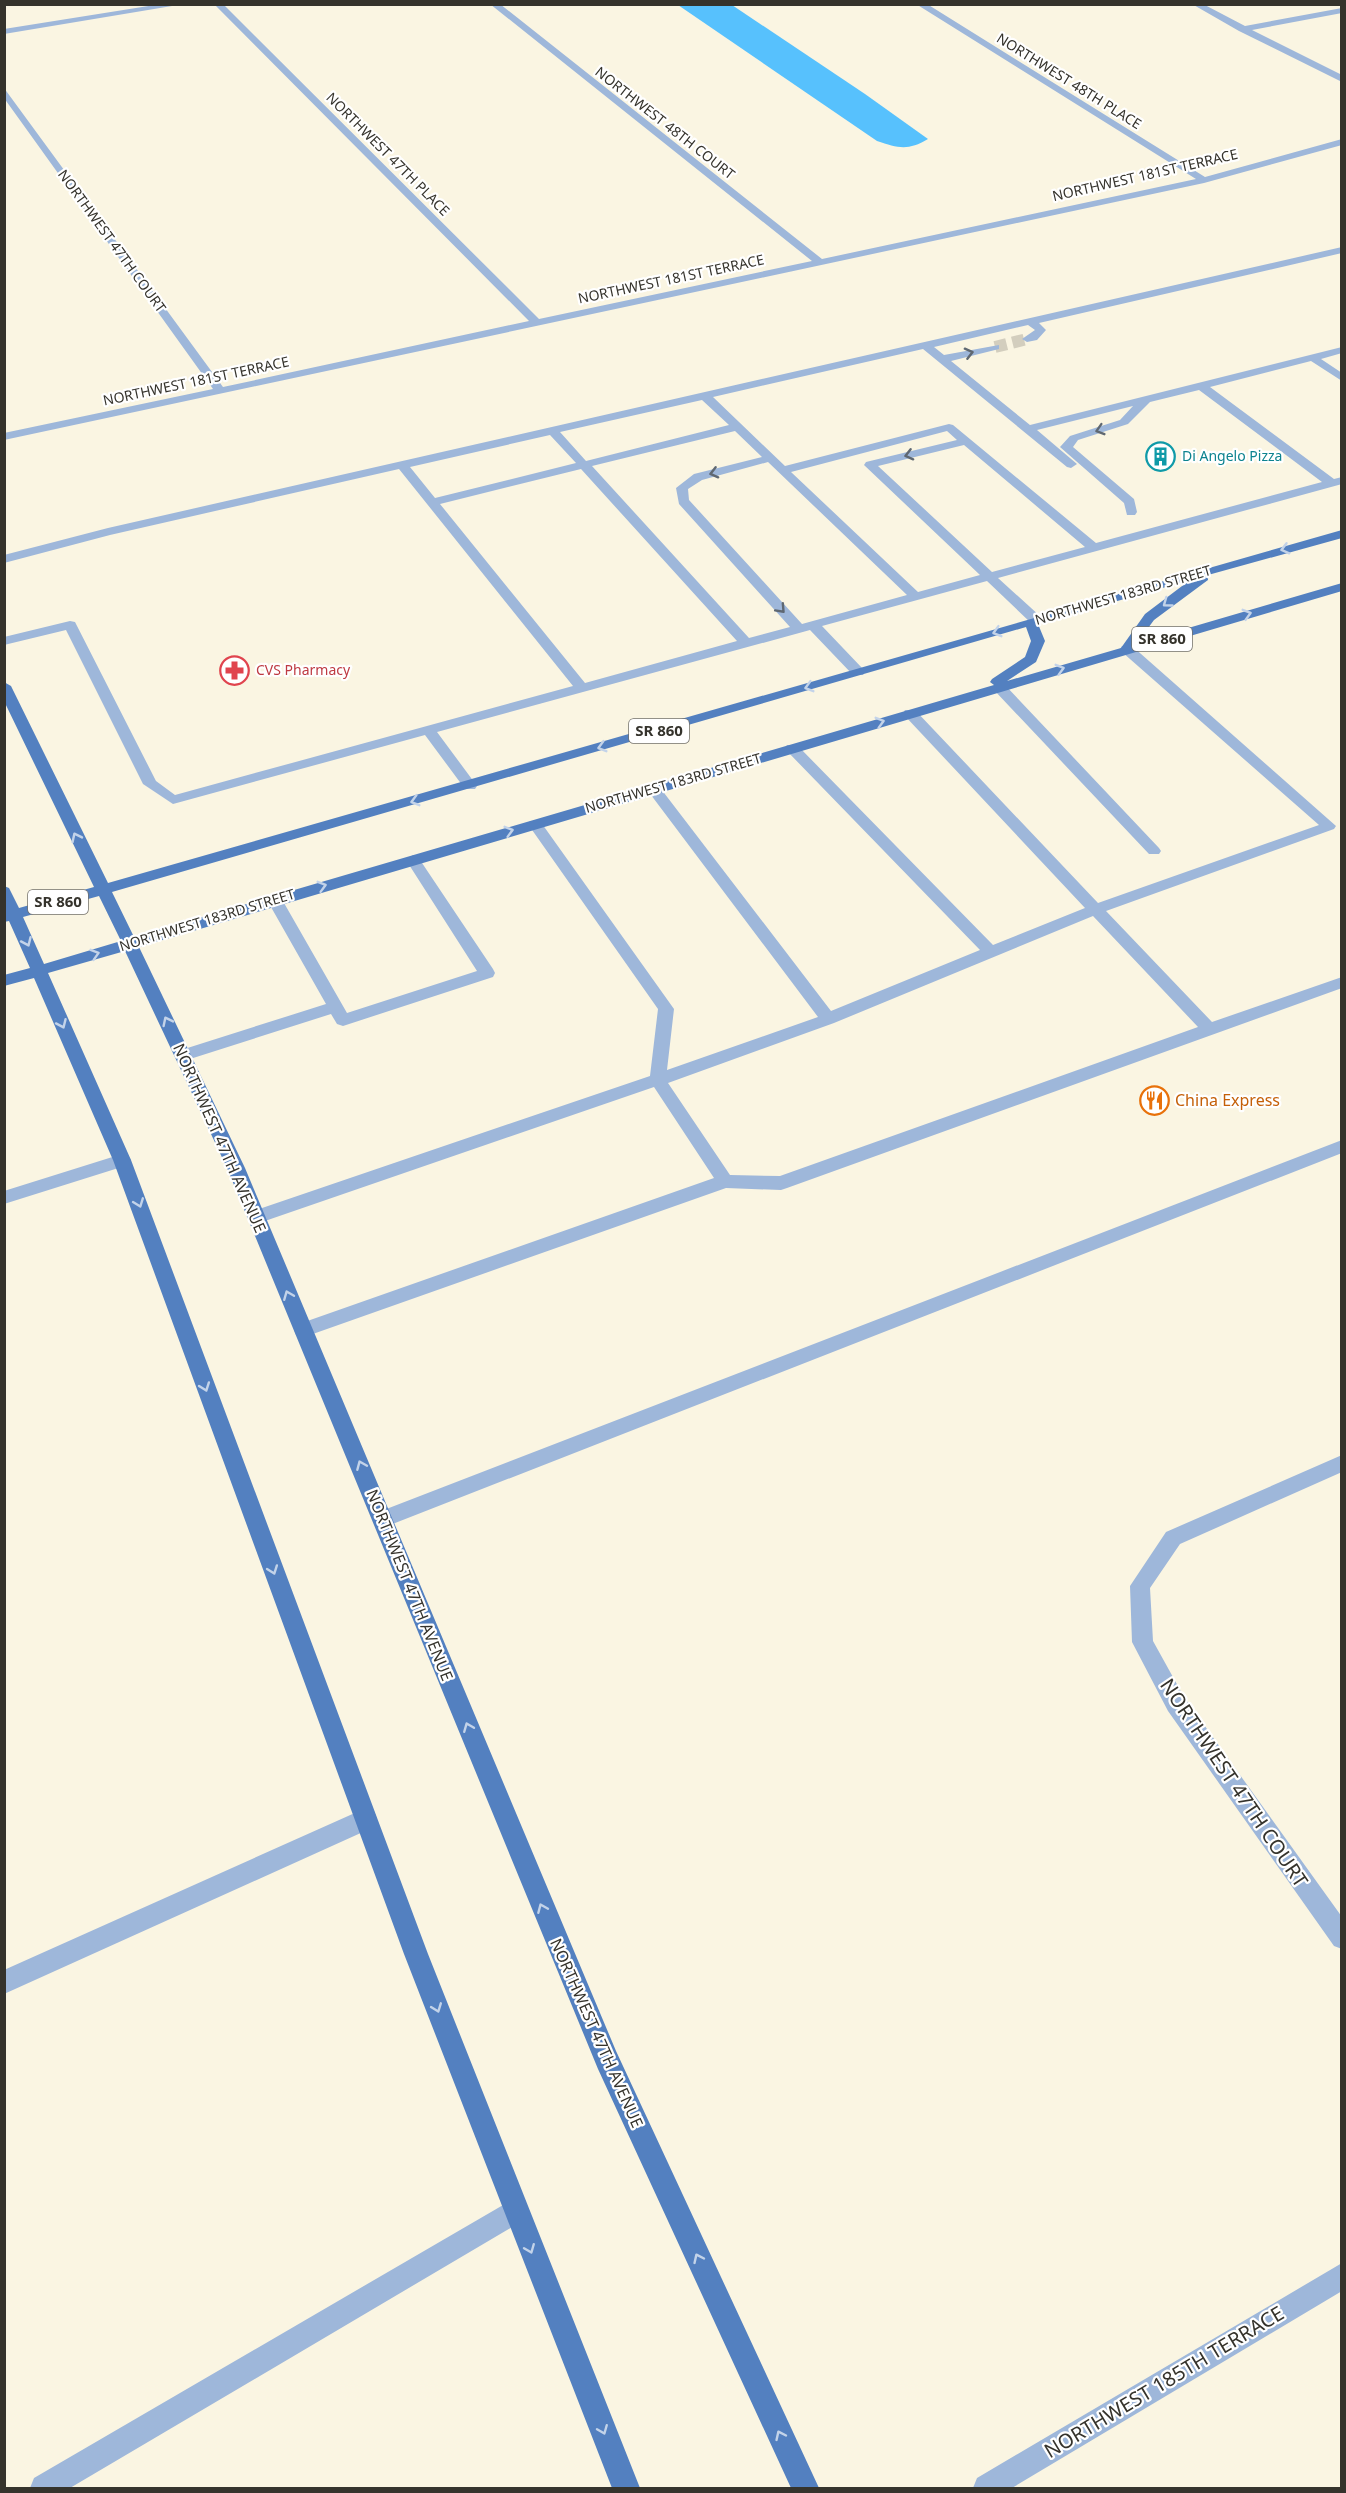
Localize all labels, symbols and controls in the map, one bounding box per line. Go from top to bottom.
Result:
street label: NORTHWEST 48TH PLACE [993,28,1145,133]
street label: NORTHWEST 48TH COURT [592,62,739,183]
street label: NORTHWEST 47TH PLACE [322,88,454,220]
street label: NORTHWEST 181ST TERRACE [1050,144,1239,205]
street label: NORTHWEST 47TH COURT [54,165,171,316]
street label: NORTHWEST 181ST TERRACE [576,249,766,308]
one-way arrow [964,347,974,360]
street label: NORTHWEST 181ST TERRACE [101,351,291,410]
one-way arrow [1095,423,1106,435]
building icon: Di Angelo Pizza [1145,440,1177,472]
place label: Di Angelo Pizza [1182,446,1282,465]
one-way arrow [904,448,914,461]
one-way arrow [709,465,719,478]
one-way arrow [1280,542,1290,555]
street label: NORTHWEST 183RD STREET [1033,560,1213,629]
one-way arrow [1162,596,1173,607]
one-way arrow [774,602,785,612]
one-way arrow [1241,609,1252,621]
one-way arrow [992,625,1002,637]
road number: SR 860 [1132,627,1192,651]
pharmacy icon: CVS Pharmacy [219,654,251,686]
place label: CVS Pharmacy [256,660,351,679]
one-way arrow [1054,664,1064,676]
one-way arrow [804,680,815,692]
one-way arrow [874,717,885,729]
road number: SR 860 [629,719,689,743]
one-way arrow [597,740,608,752]
street label: NORTHWEST 183RD STREET [583,748,763,817]
one-way arrow [410,794,420,807]
one-way arrow [503,826,514,838]
one-way arrow [72,832,83,843]
one-way arrow [316,881,327,893]
street label: NORTHWEST 183RD STREET [117,884,297,955]
road number: SR 860 [28,890,88,914]
one-way arrow [19,936,31,947]
one-way arrow [89,949,100,961]
one-way arrow [162,1016,174,1027]
one-way arrow [55,1018,67,1029]
street label: NORTHWEST 47TH AVENUE [168,1040,272,1236]
restaurant icon: China Express [1138,1084,1170,1116]
place label: China Express [1175,1089,1280,1111]
one-way arrow [131,1198,144,1208]
one-way arrow [283,1290,295,1301]
one-way arrow [198,1381,210,1392]
one-way arrow [356,1461,368,1472]
street label: NORTHWEST 47TH AVENUE [361,1486,459,1684]
one-way arrow [265,1564,278,1575]
street label: NORTHWEST 47TH COURT [1154,1673,1314,1892]
one-way arrow [463,1723,475,1734]
one-way arrow [537,1903,549,1914]
street label: NORTHWEST 47TH AVENUE [545,1935,649,2131]
one-way arrow [429,2003,442,2013]
one-way arrow [523,2243,536,2253]
one-way arrow [694,2254,706,2265]
street label: NORTHWEST 185TH TERRACE [1039,2299,1289,2464]
one-way arrow [595,2424,608,2435]
one-way arrow [775,2431,787,2442]

